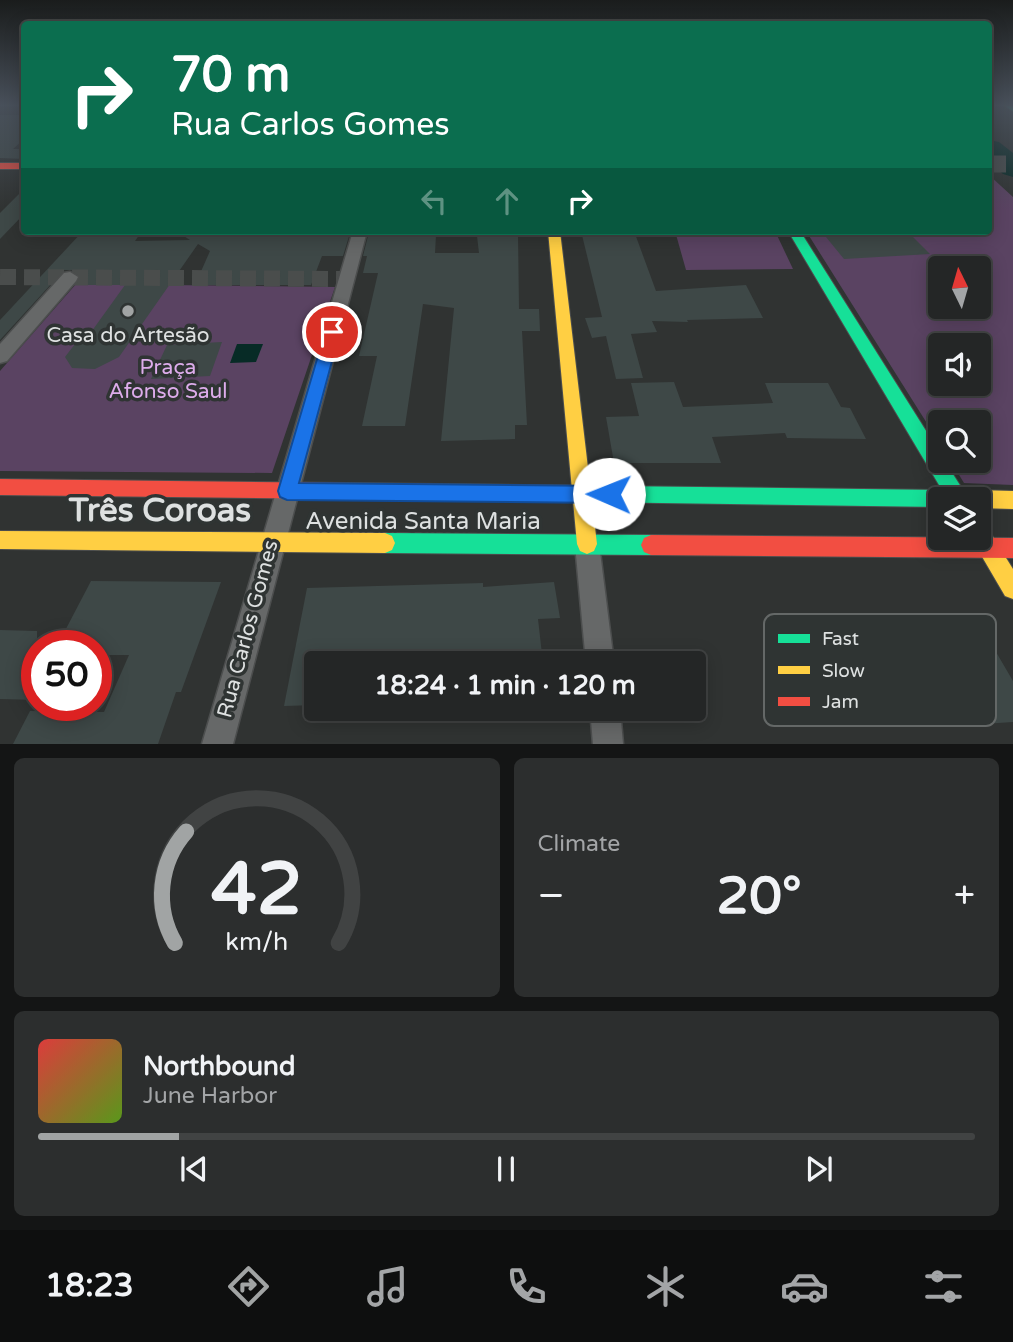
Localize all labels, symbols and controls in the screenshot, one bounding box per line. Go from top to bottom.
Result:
text: 70 m [171,46,290,105]
icon: right [56,49,147,140]
text: Rua Carlos Gomes [171,106,450,144]
icon: left [415,182,453,220]
icon: ahead [488,182,526,220]
icon: right [561,182,599,220]
north arrow [928,256,990,318]
map controls [928,256,991,550]
pin [302,302,362,362]
marker: Casa do Artesão [120,303,136,319]
icon: arrive [313,313,351,351]
place label: Casa do Artesão [46,323,210,348]
button: sound [928,333,991,396]
park label: Praça Afonso Saul [108,355,228,404]
button: search [928,410,991,473]
position arrow [572,457,646,531]
button: layers [928,487,991,550]
district label: Três Coroas [68,491,251,530]
street label: Avenida Santa Maria [305,507,541,536]
street label: Rua Carlos Gomes [212,537,284,721]
legend [764,614,996,726]
text: Fast [822,628,859,650]
speed limit sign: 50 [21,630,112,721]
text: Slow [822,660,865,682]
text: 18:24 · 1 min · 120 m [374,670,636,701]
text: Jam [822,691,859,713]
text: Climate [538,830,620,858]
text: 42 [211,847,302,935]
text: 20° [717,865,802,928]
text: − [538,873,565,919]
text: + [954,873,975,919]
text: km/h [225,927,288,957]
text: Northbound [143,1051,295,1082]
text: June Harbor [143,1082,277,1110]
icon: previous [175,1150,213,1188]
icon: pause [487,1150,525,1188]
icon: next [800,1150,838,1188]
icon: directions [224,1262,273,1311]
icon: music [363,1262,412,1311]
icon: phone [502,1262,551,1311]
icon: climate [641,1262,690,1311]
icon: car [780,1262,829,1311]
icon: filters [919,1262,968,1311]
text: 18:23 [45,1267,134,1305]

